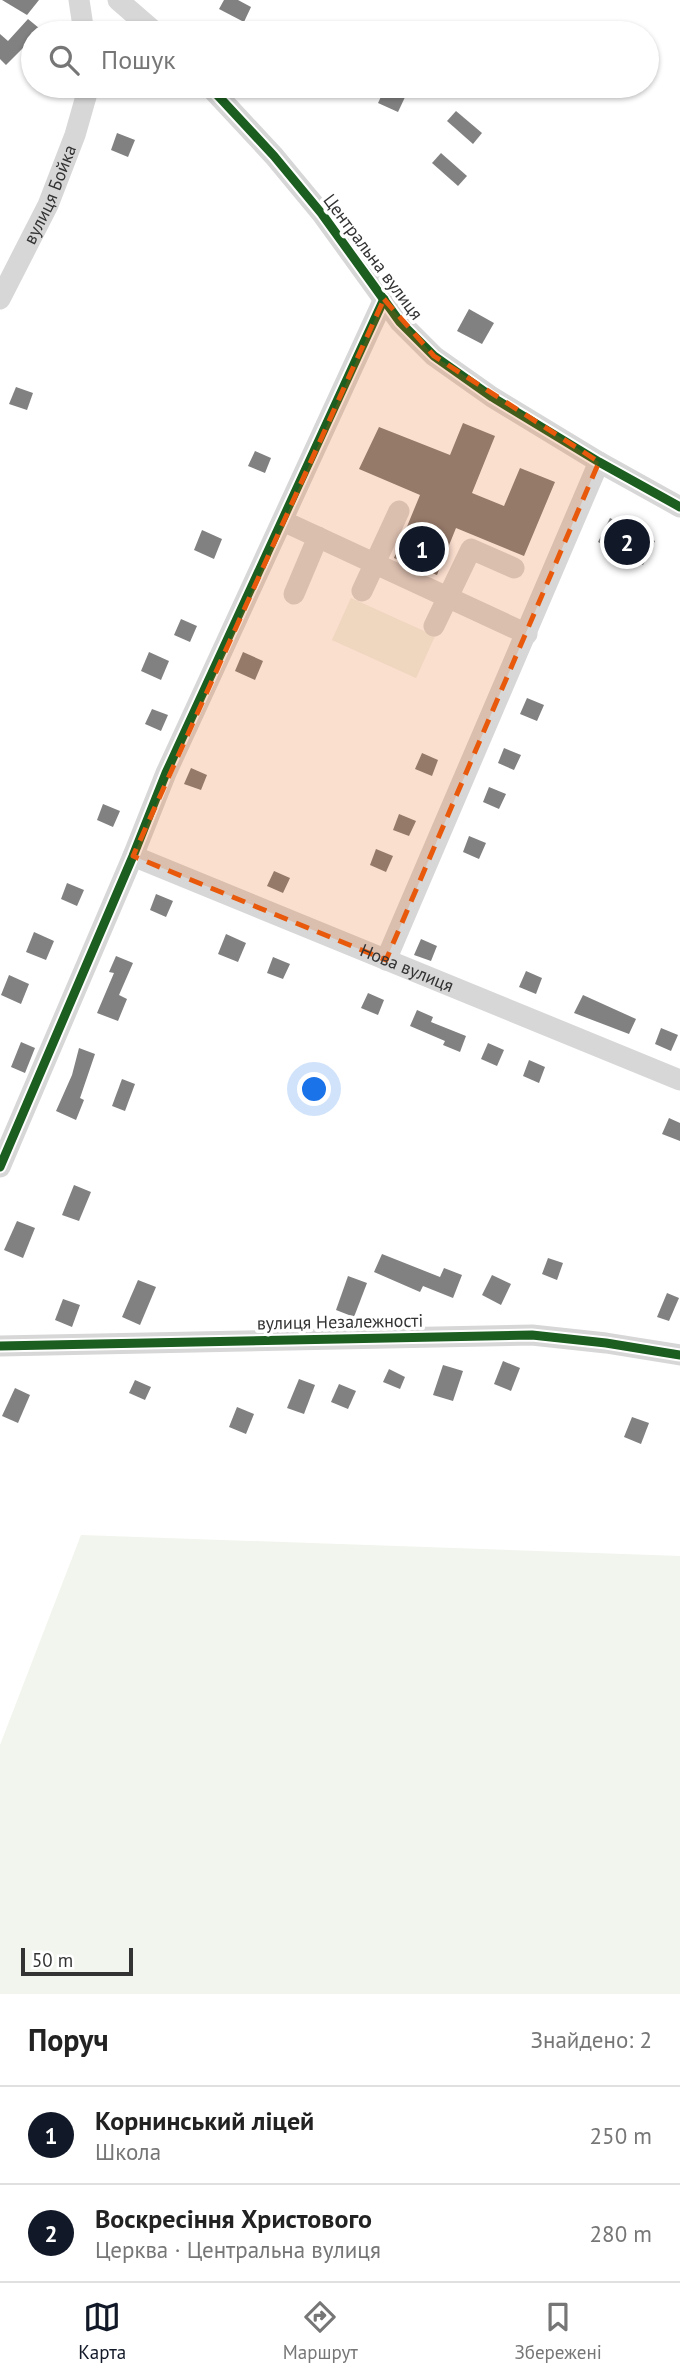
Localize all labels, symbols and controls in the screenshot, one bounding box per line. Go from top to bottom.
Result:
search box [21,21,659,98]
icon: search [45,41,83,79]
text: Пошук [101,43,176,76]
street label: вулиця Бойка [18,141,81,248]
street label: Центральна вулиця [319,189,428,324]
pin: 2 [604,516,650,568]
pin: 1 [399,523,445,575]
street label: Нова вулиця [357,938,457,997]
your location [297,1072,331,1106]
street label: вулиця Незалежності [257,1309,423,1334]
scale bar [21,1945,133,1977]
text: 50 m [32,1948,73,1972]
text: Поруч [28,2020,109,2059]
text: Знайдено: 2 [531,2025,652,2054]
text: Корнинський ліцей [95,2104,314,2137]
text: 1 [44,2121,58,2150]
text: 250 m [590,2121,652,2150]
text: Школа [95,2137,161,2166]
text: Воскресіння Христового [95,2202,372,2235]
text: 2 [44,2219,58,2248]
text: 280 m [590,2219,652,2248]
text: Церква · Центральна вулиця [95,2235,381,2264]
tab: Карта [78,2298,126,2364]
tab: Маршрут [283,2298,358,2364]
tab: Збережені [514,2298,602,2364]

